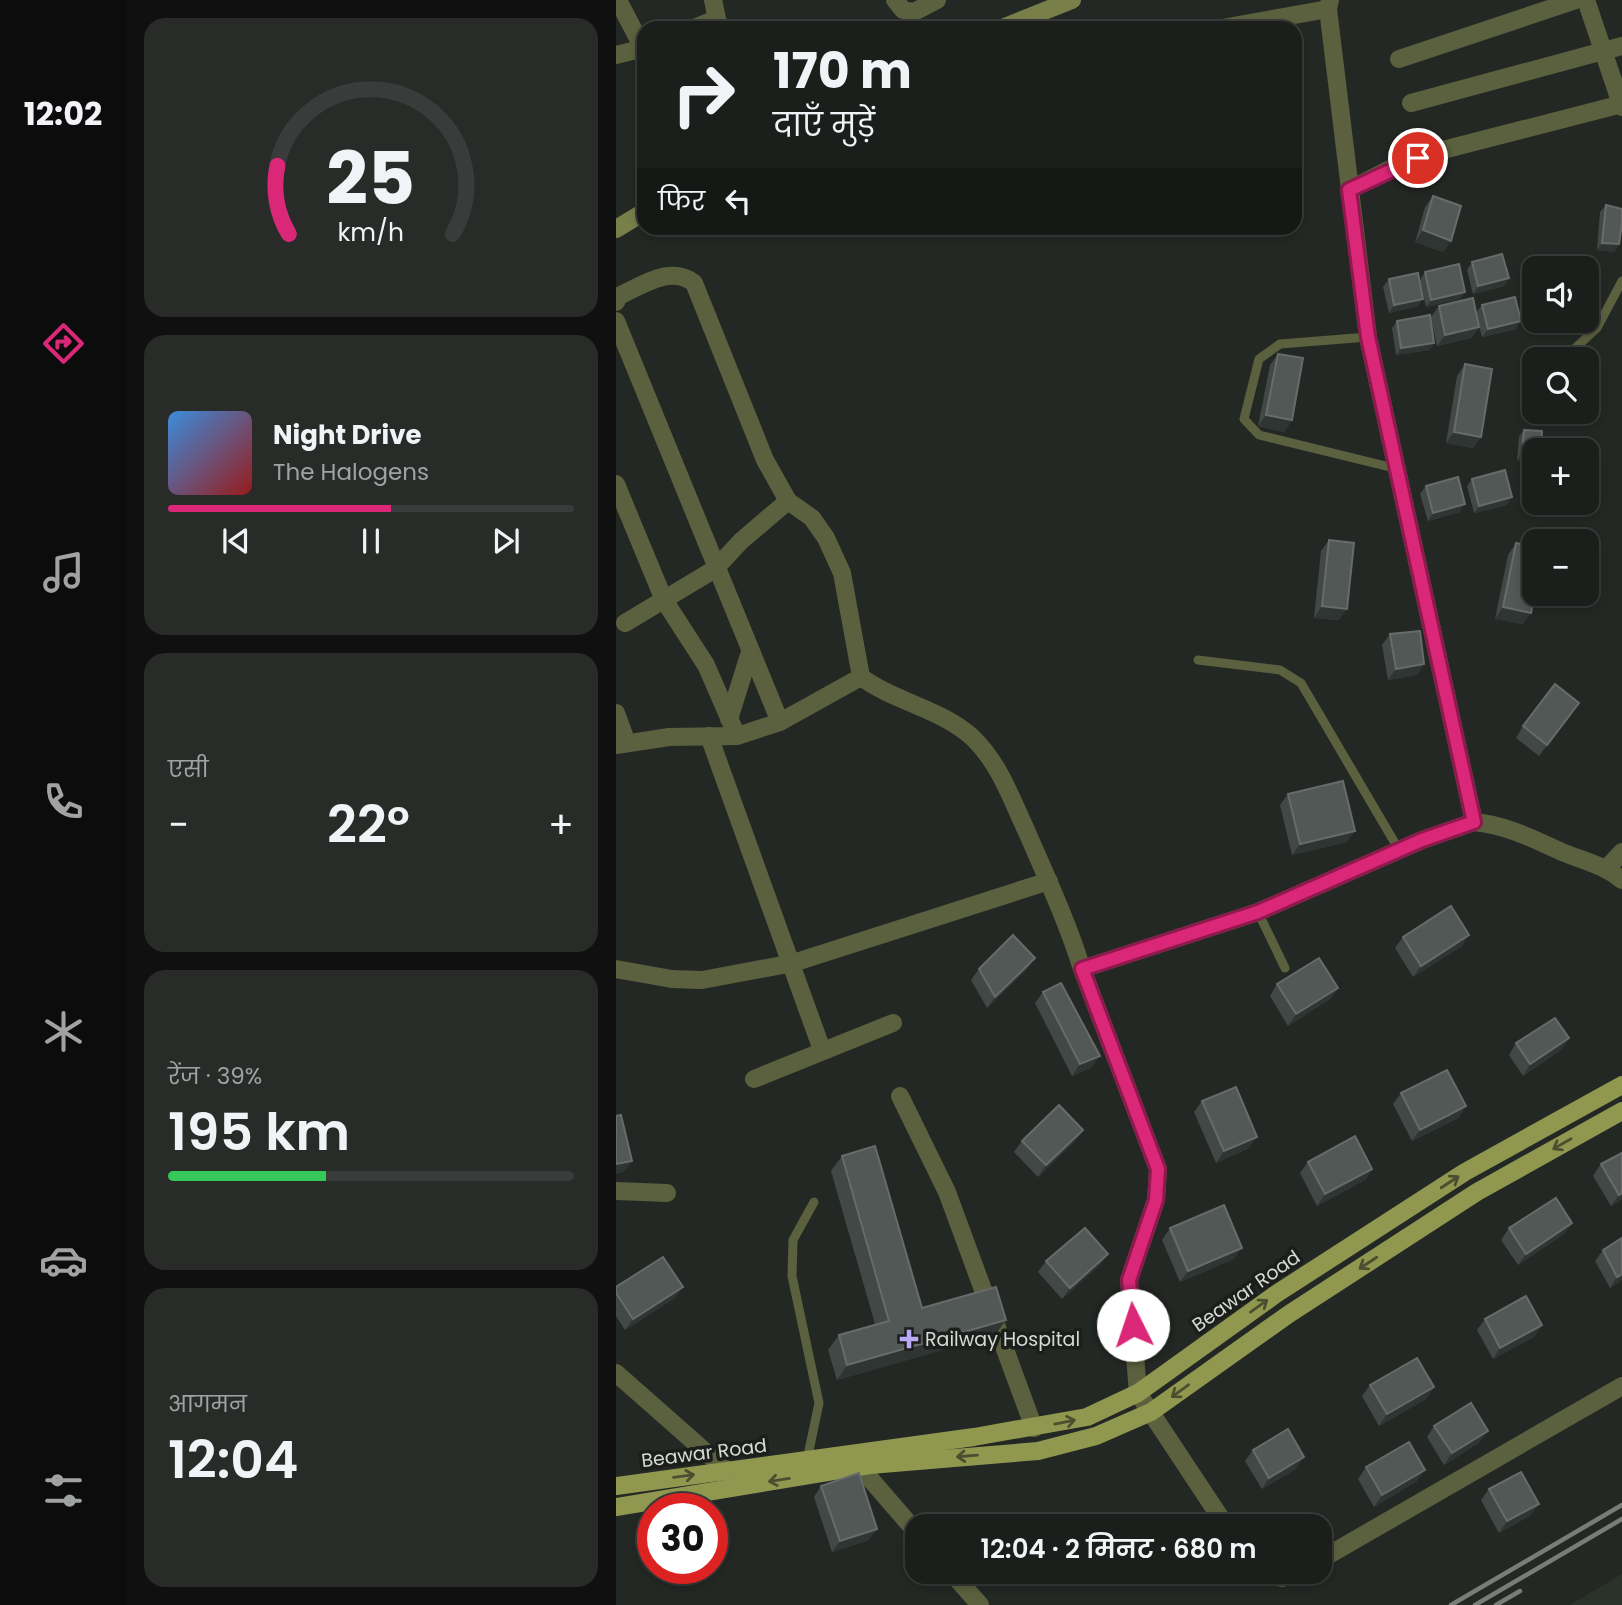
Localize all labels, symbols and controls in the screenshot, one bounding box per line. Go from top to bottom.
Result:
text: 170 m [773,37,912,105]
icon: right [658,49,749,140]
text: 12:02 [24,91,102,136]
text: दाएँ मुड़ें [773,102,875,147]
text: 25 [327,128,415,229]
pin [1388,128,1448,188]
icon: arrive [1399,139,1437,177]
icon: left [719,182,757,220]
text: फिर [658,183,705,219]
text: km/h [338,215,404,250]
map controls [1522,256,1599,606]
button: sound [1522,256,1599,333]
icon: directions [39,319,88,368]
button: search [1522,347,1599,424]
text: Night Drive [273,417,421,453]
button: + [1522,438,1599,515]
text: The Halogens [273,456,429,488]
icon: previous [217,522,255,560]
icon: pause [352,522,390,560]
icon: next [487,522,525,560]
button: − [1522,529,1599,606]
icon: music [39,548,88,597]
text: एसी [168,753,209,785]
icon: phone [39,777,88,826]
text: 22° [327,788,410,861]
text: − [168,798,189,851]
text: + [548,798,574,851]
icon: climate [39,1007,88,1056]
text: रेंज · 39% [168,1060,262,1092]
text: 195 km [168,1095,350,1168]
one-way arrow [1552,1138,1573,1151]
one-way arrow [1439,1175,1459,1189]
icon: car [39,1236,88,1285]
street label: Beawar Road [1187,1244,1305,1338]
one-way arrow [1359,1255,1378,1270]
position arrow [1096,1288,1170,1362]
one-way arrow [1249,1299,1268,1313]
place label: Railway Hospital [925,1326,1080,1353]
marker: Railway Hospital [899,1329,919,1349]
one-way arrow [1171,1384,1190,1398]
text: आगमन [168,1388,247,1420]
one-way arrow [1053,1414,1076,1428]
text: 12:04 [168,1423,298,1496]
street label: Beawar Road [640,1432,768,1474]
one-way arrow [956,1450,979,1463]
icon: filters [39,1466,88,1515]
one-way arrow [672,1469,694,1482]
one-way arrow [768,1474,791,1487]
speed limit sign: 30 [637,1493,728,1584]
text: 12:04 · 2 मिनट · 680 m [981,1531,1256,1567]

